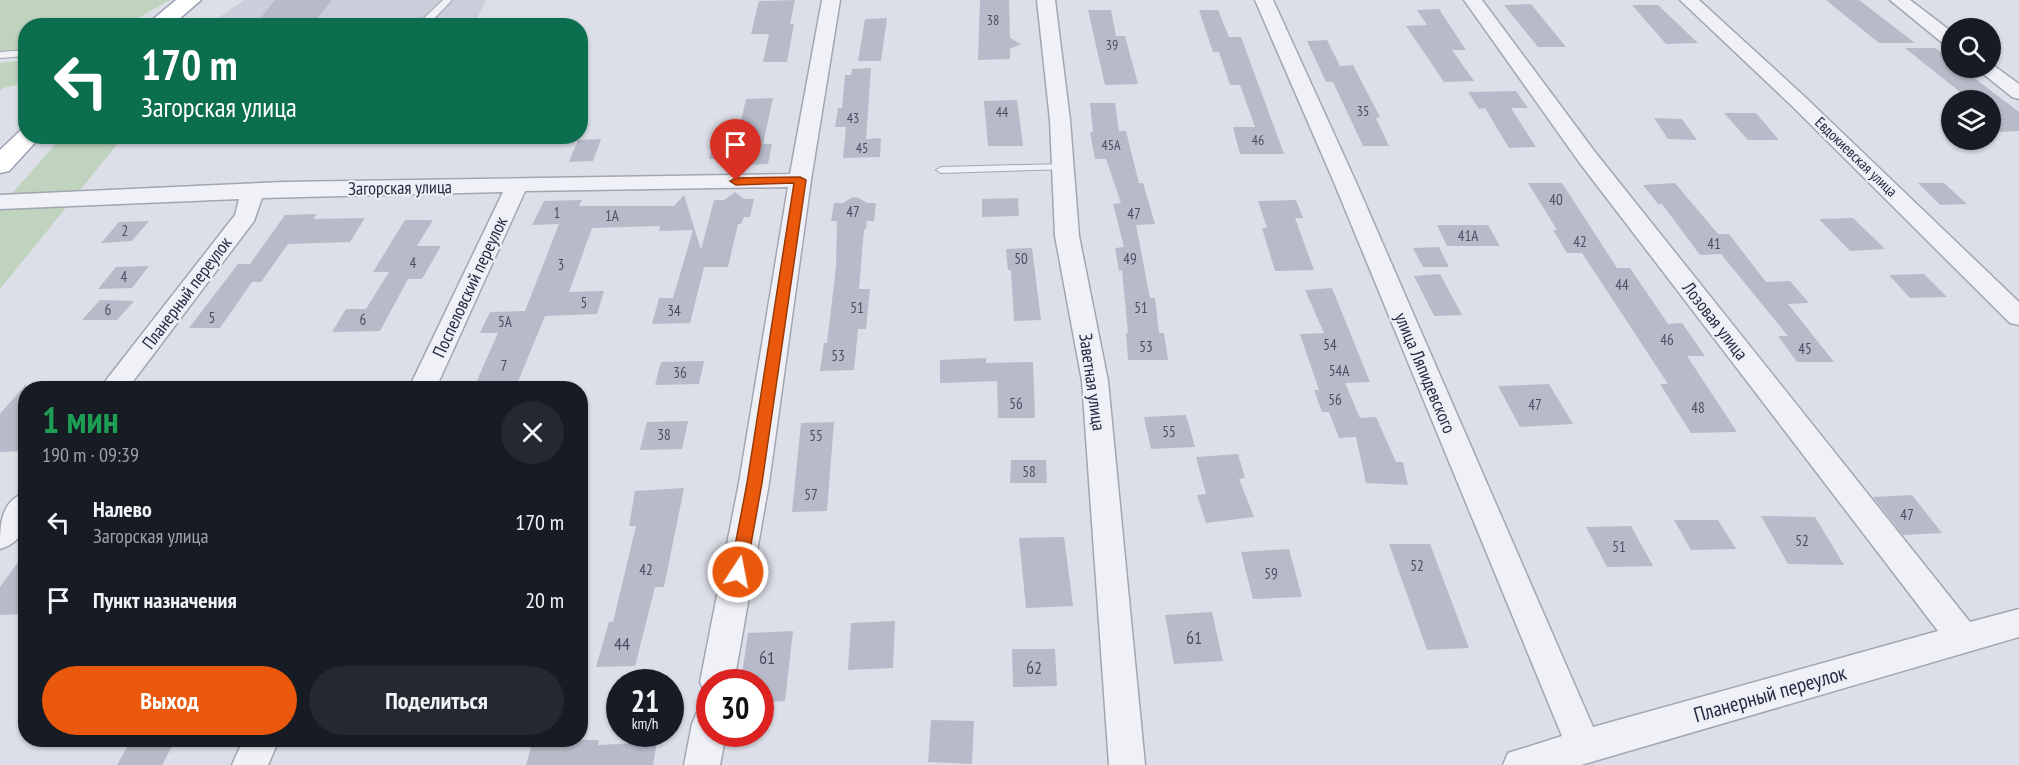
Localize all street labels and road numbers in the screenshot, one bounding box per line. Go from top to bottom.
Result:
street label: Евдокиевская улица [1811,113,1901,201]
street label: Загорская улица [348,175,452,200]
street label: Поспеловский переулок [427,213,512,361]
street label: Планерный переулок [137,232,236,354]
street label: Лозовая улица [1677,276,1753,364]
street label: улица Ляпидевского [1390,309,1461,437]
street label: Заветная улица [1074,332,1111,432]
street label: Планерный переулок [1690,659,1849,728]

